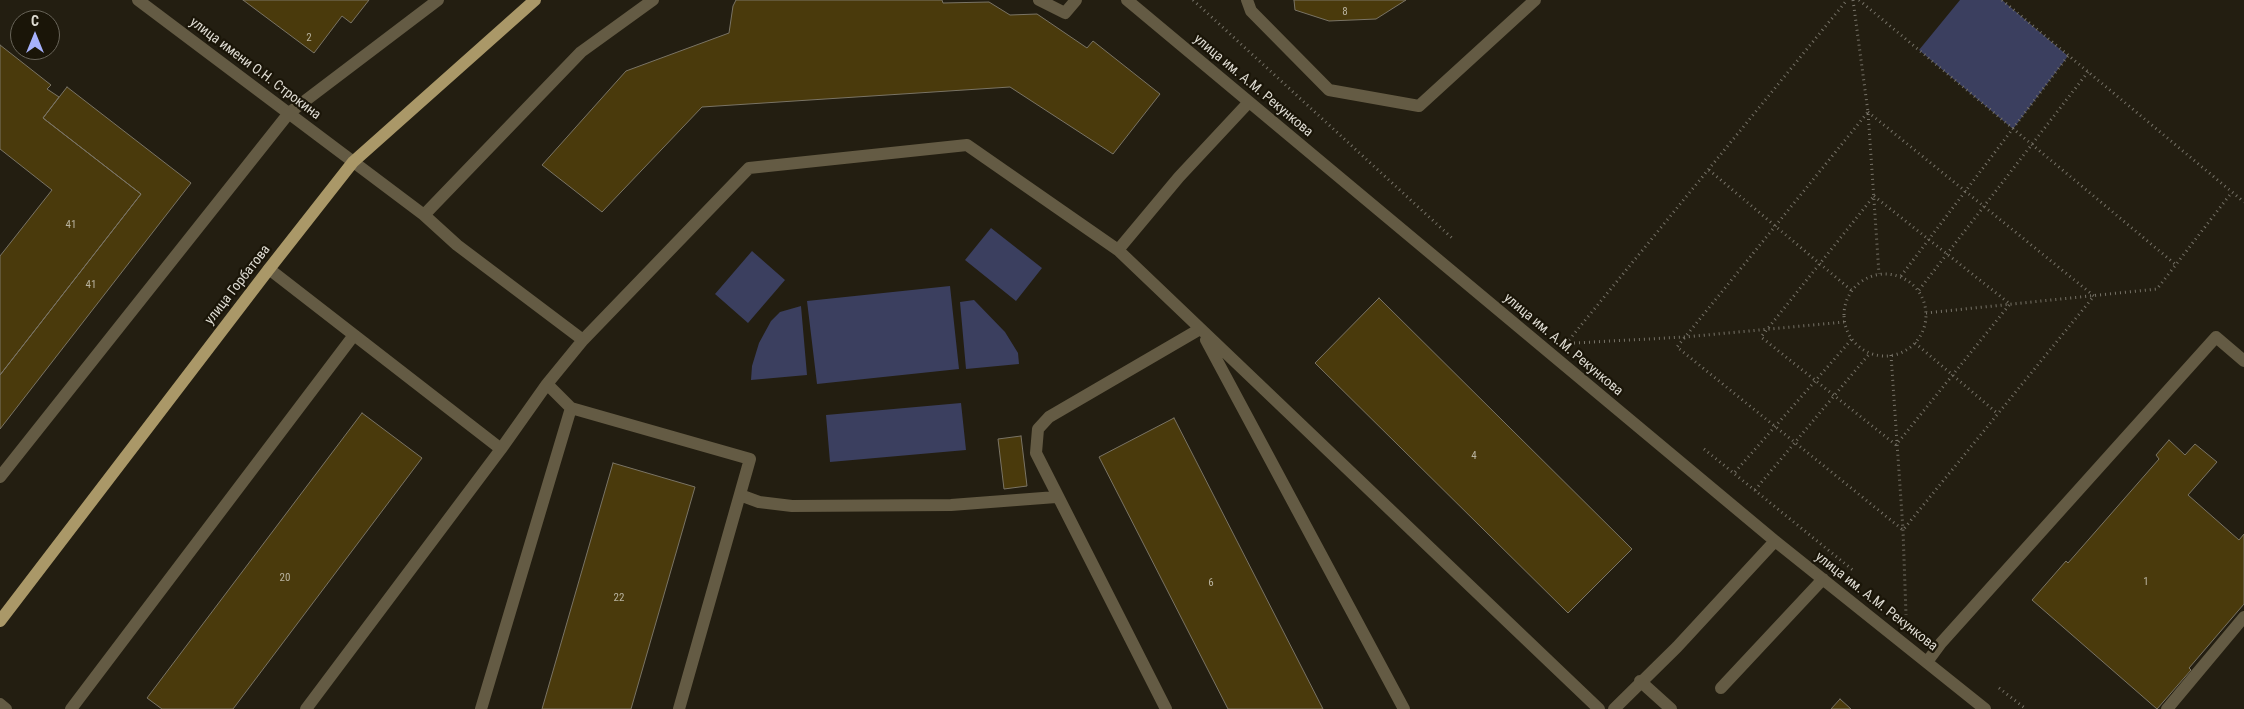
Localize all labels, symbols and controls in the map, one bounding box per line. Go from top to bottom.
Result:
house number: 8 [1342,5,1348,19]
north arrow [10,10,60,60]
text: С [31,13,39,29]
street label: улица имени О.Н. Строкина [186,14,324,124]
house number: 2 [306,31,312,45]
street label: улица им. А.М. Рекункова [1190,31,1316,141]
house number: 41 [66,218,76,232]
street label: улица Горбатова [202,242,274,328]
house number: 41 [86,278,96,292]
street label: улица им. А.М. Рекункова [1500,290,1626,400]
house number: 4 [1471,449,1477,463]
street label: улица им. А.М. Рекункова [1811,549,1941,655]
house number: 20 [280,571,290,585]
house number: 1 [2143,575,2149,589]
house number: 6 [1208,576,1214,590]
house number: 22 [614,591,624,605]

